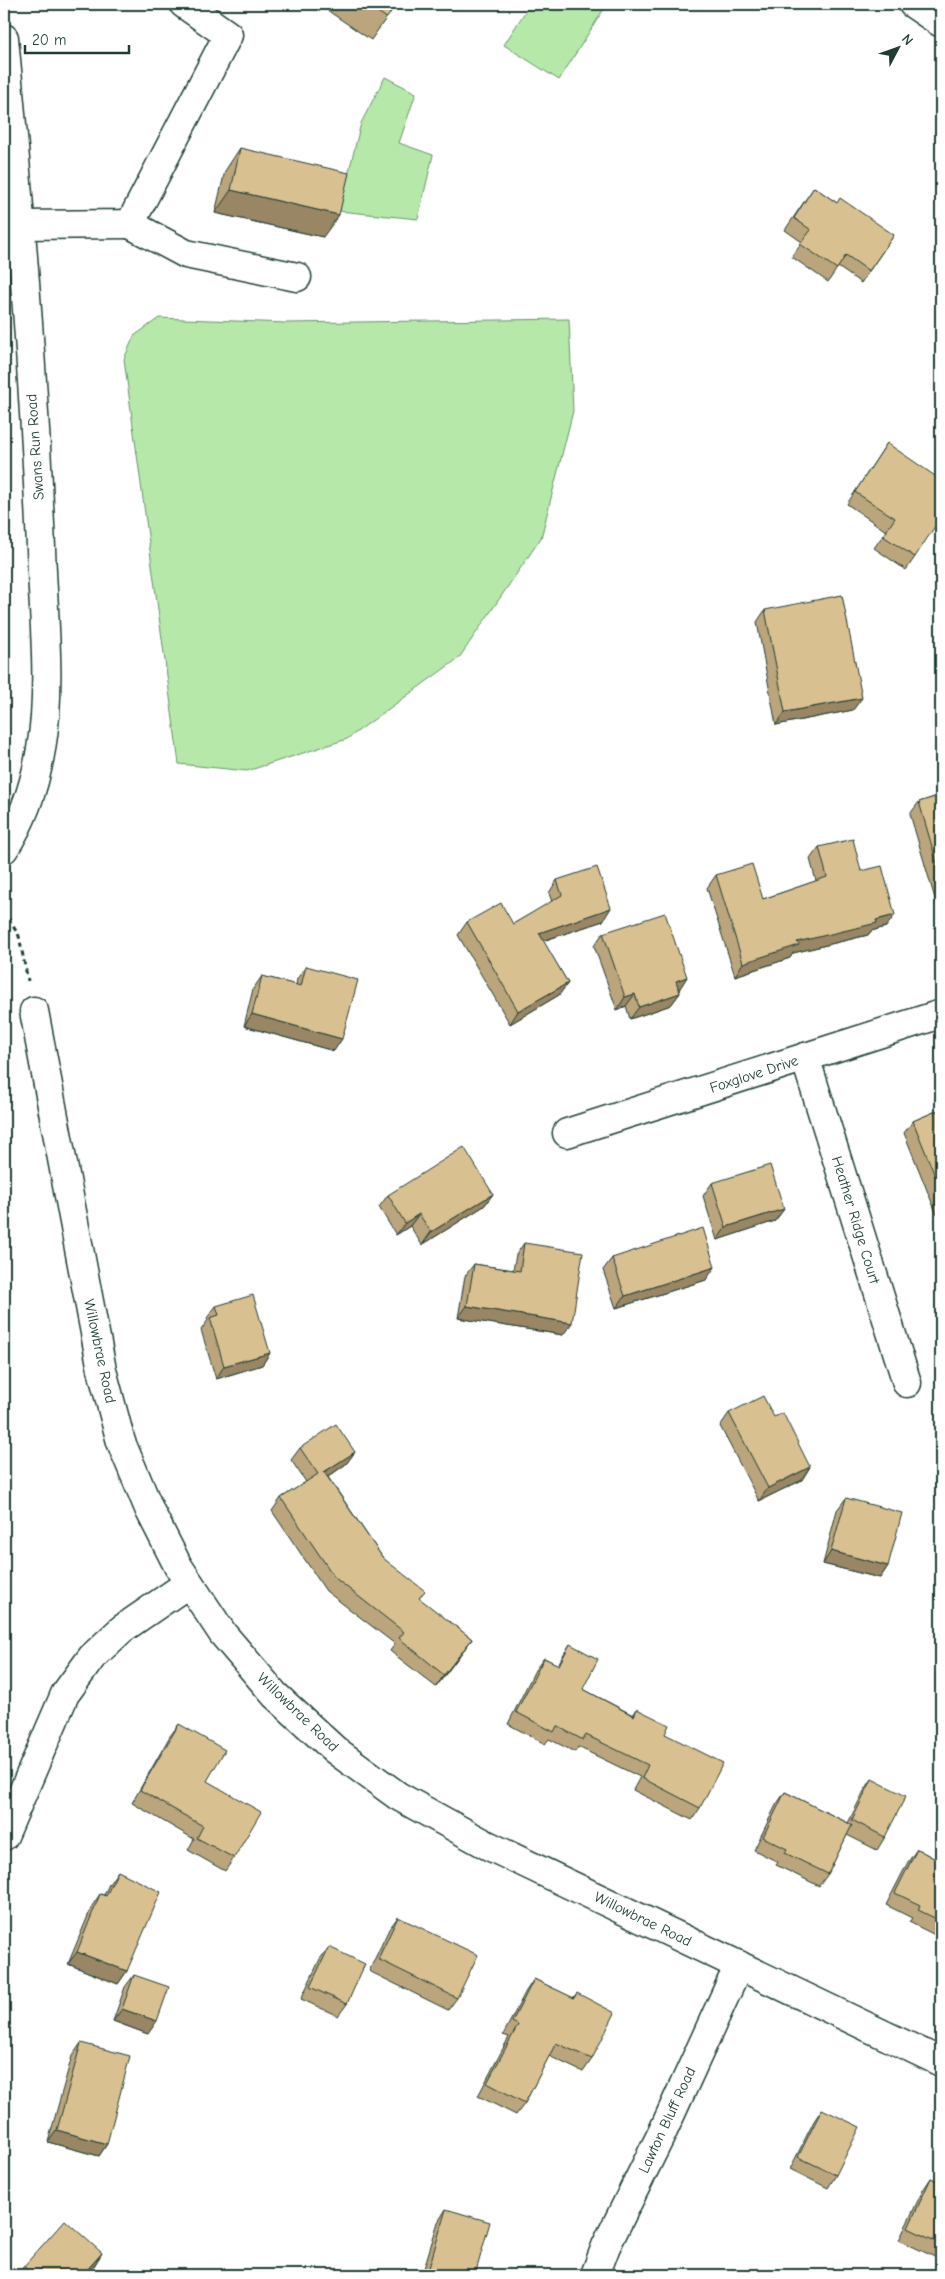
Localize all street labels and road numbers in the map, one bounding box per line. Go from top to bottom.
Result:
street label: Swans Run Road [22,393,48,501]
street label: Foxglove Drive [708,1051,801,1097]
street label: Heather Ridge Court [828,1154,884,1287]
street label: Willowbrae Road [80,1297,120,1405]
street label: Willowbrae Road [254,1669,342,1755]
street label: Willowbrae Road [591,1888,695,1950]
street label: Lawton Bluff Road [635,2064,699,2176]

